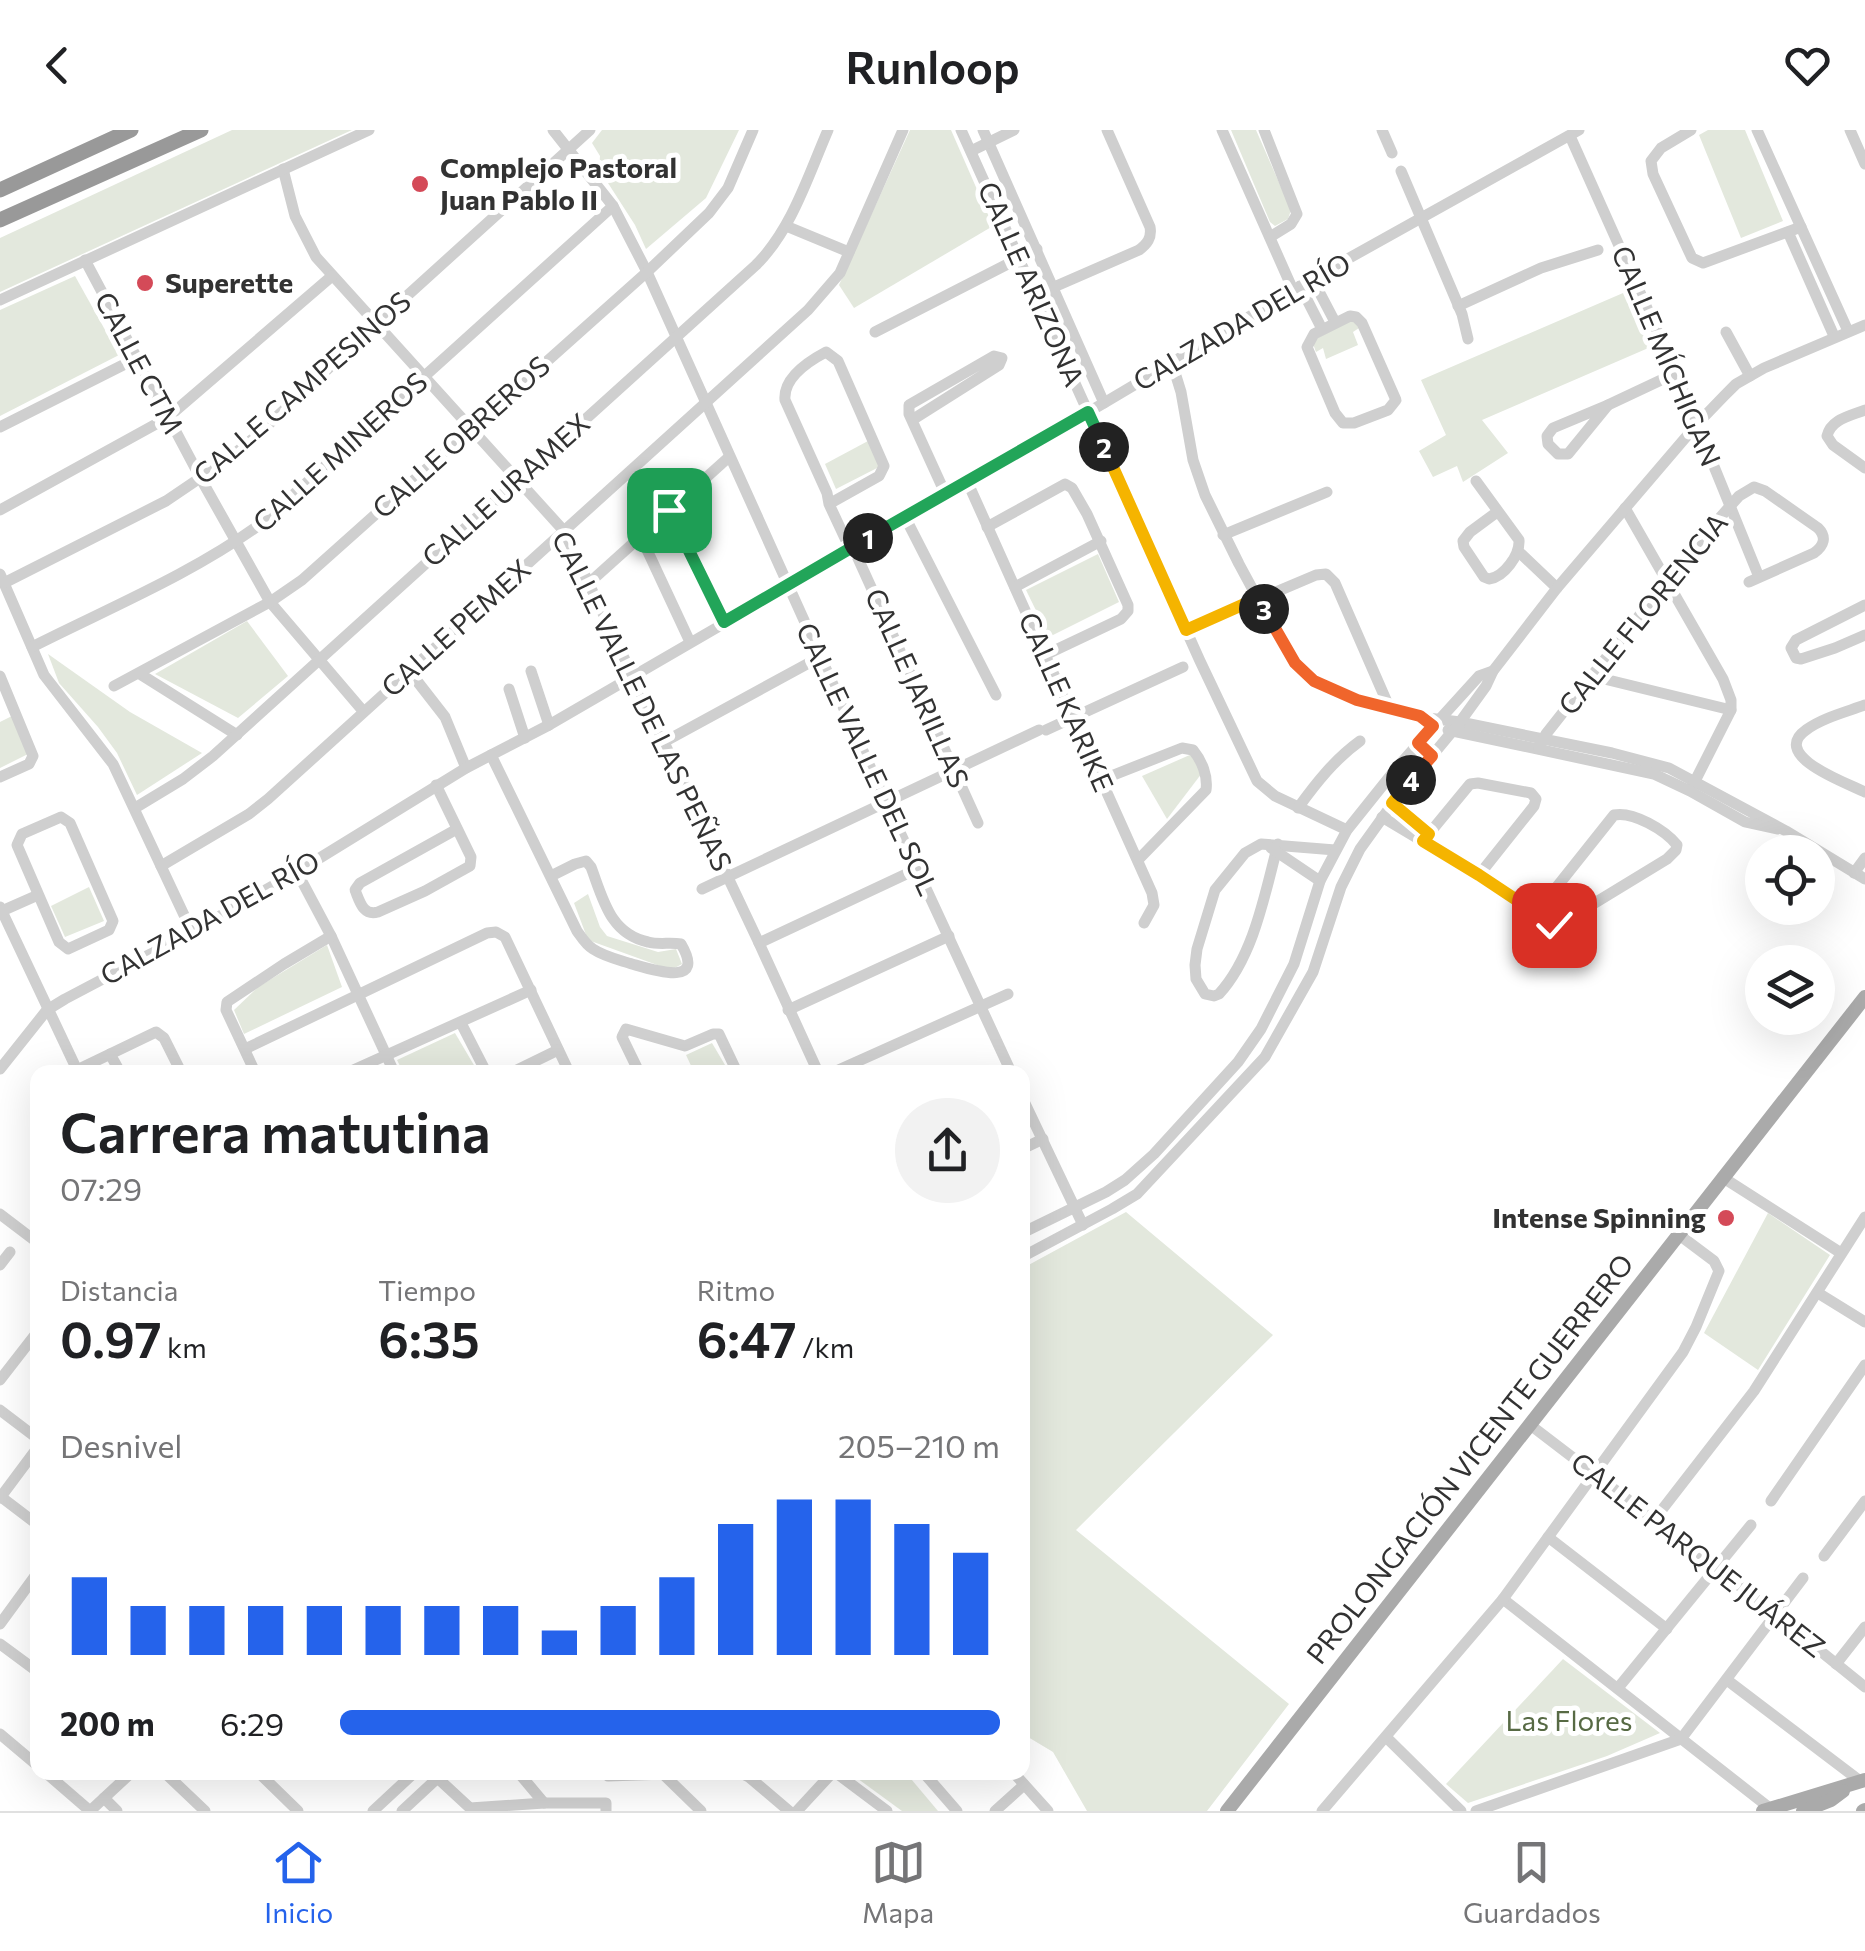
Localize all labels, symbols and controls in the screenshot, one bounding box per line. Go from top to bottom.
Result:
icon: back [30,38,85,93]
text: Runloop [845,38,1020,93]
icon: heart [1780,38,1835,93]
place label: Complejo Pastoral Juan Pablo II [440,150,677,216]
marker: Complejo Pastoral Juan Pablo II [409,173,431,195]
street label: CALLE ARIZONA [972,176,1092,391]
street label: CALLE MÍCHIGAN [1605,240,1729,471]
street label: CALZADA DEL RÍO [1127,245,1356,397]
place label: Superette [165,265,293,299]
marker: Superette [134,272,156,294]
street label: CALLE CAMPESINOS [186,284,417,491]
street label: CALLE CTM [88,286,191,439]
street label: CALLE OBREROS [365,348,556,525]
street label: CALLE MINEROS [245,364,433,538]
street label: CALLE URAMEX [415,405,596,573]
pin: 2 [1079,422,1129,472]
text: 2 [1096,430,1112,464]
pin [627,468,712,553]
icon: arrive [642,483,697,538]
street label: CALLE FLORENCIA [1550,506,1734,721]
pin: 1 [843,513,893,563]
text: 1 [862,521,874,555]
street label: CALLE VALLE DE LAS PEÑAS [546,525,740,876]
street label: CALLE PEMEX [374,551,537,703]
street label: CALLE JARILLAS [859,583,977,792]
pin: 3 [1239,584,1289,634]
text: 3 [1256,592,1272,626]
street label: CALLE KARIKE [1012,607,1122,797]
street label: CALLE VALLE DEL SOL [790,617,946,900]
pin: 4 [1386,755,1436,805]
text: 4 [1402,763,1420,797]
map controls [1745,835,1835,1035]
button: locate [1745,835,1835,925]
street label: CALZADA DEL RÍO [94,843,325,991]
pin [1512,883,1597,968]
icon: check [1527,898,1582,953]
button: layers [1745,945,1835,1035]
text: Carrera matutina [60,1097,491,1164]
button: share [895,1098,1000,1203]
text: 07:29 [60,1168,142,1208]
place label: Intense Spinning [1492,1200,1706,1234]
marker: Intense Spinning [1715,1207,1737,1229]
street label: PROLONGACIÓN VICENTE GUERRERO [1299,1247,1640,1670]
text: Distancia [60,1273,178,1307]
text: Tiempo [378,1273,476,1307]
text: Ritmo [697,1273,775,1307]
text: 0.97 [60,1307,162,1368]
text: 6:35 [378,1307,480,1368]
text: 6:47 [697,1307,797,1368]
text: km [162,1330,207,1364]
text: /km [797,1330,854,1364]
text: Desnivel [60,1425,182,1465]
text: 205–210 m [838,1425,1000,1465]
street label: CALLE PARQUE JUÁREZ [1565,1445,1832,1664]
text: 200 m [60,1703,155,1743]
text: 6:29 [220,1703,284,1743]
park label: Las Flores [1506,1703,1632,1737]
tab: Inicio [264,1835,333,1929]
tab: Mapa [862,1835,934,1929]
tab: Guardados [1463,1835,1601,1929]

